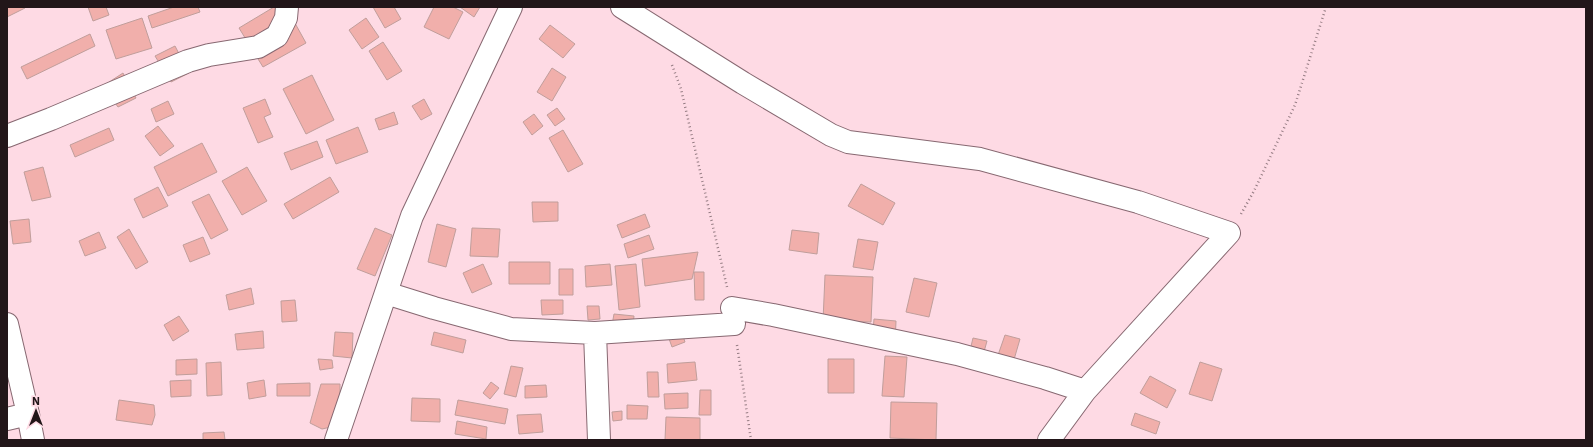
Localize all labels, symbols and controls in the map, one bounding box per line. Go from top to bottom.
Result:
north arrow [16,391,56,431]
text: N [32,394,40,408]

